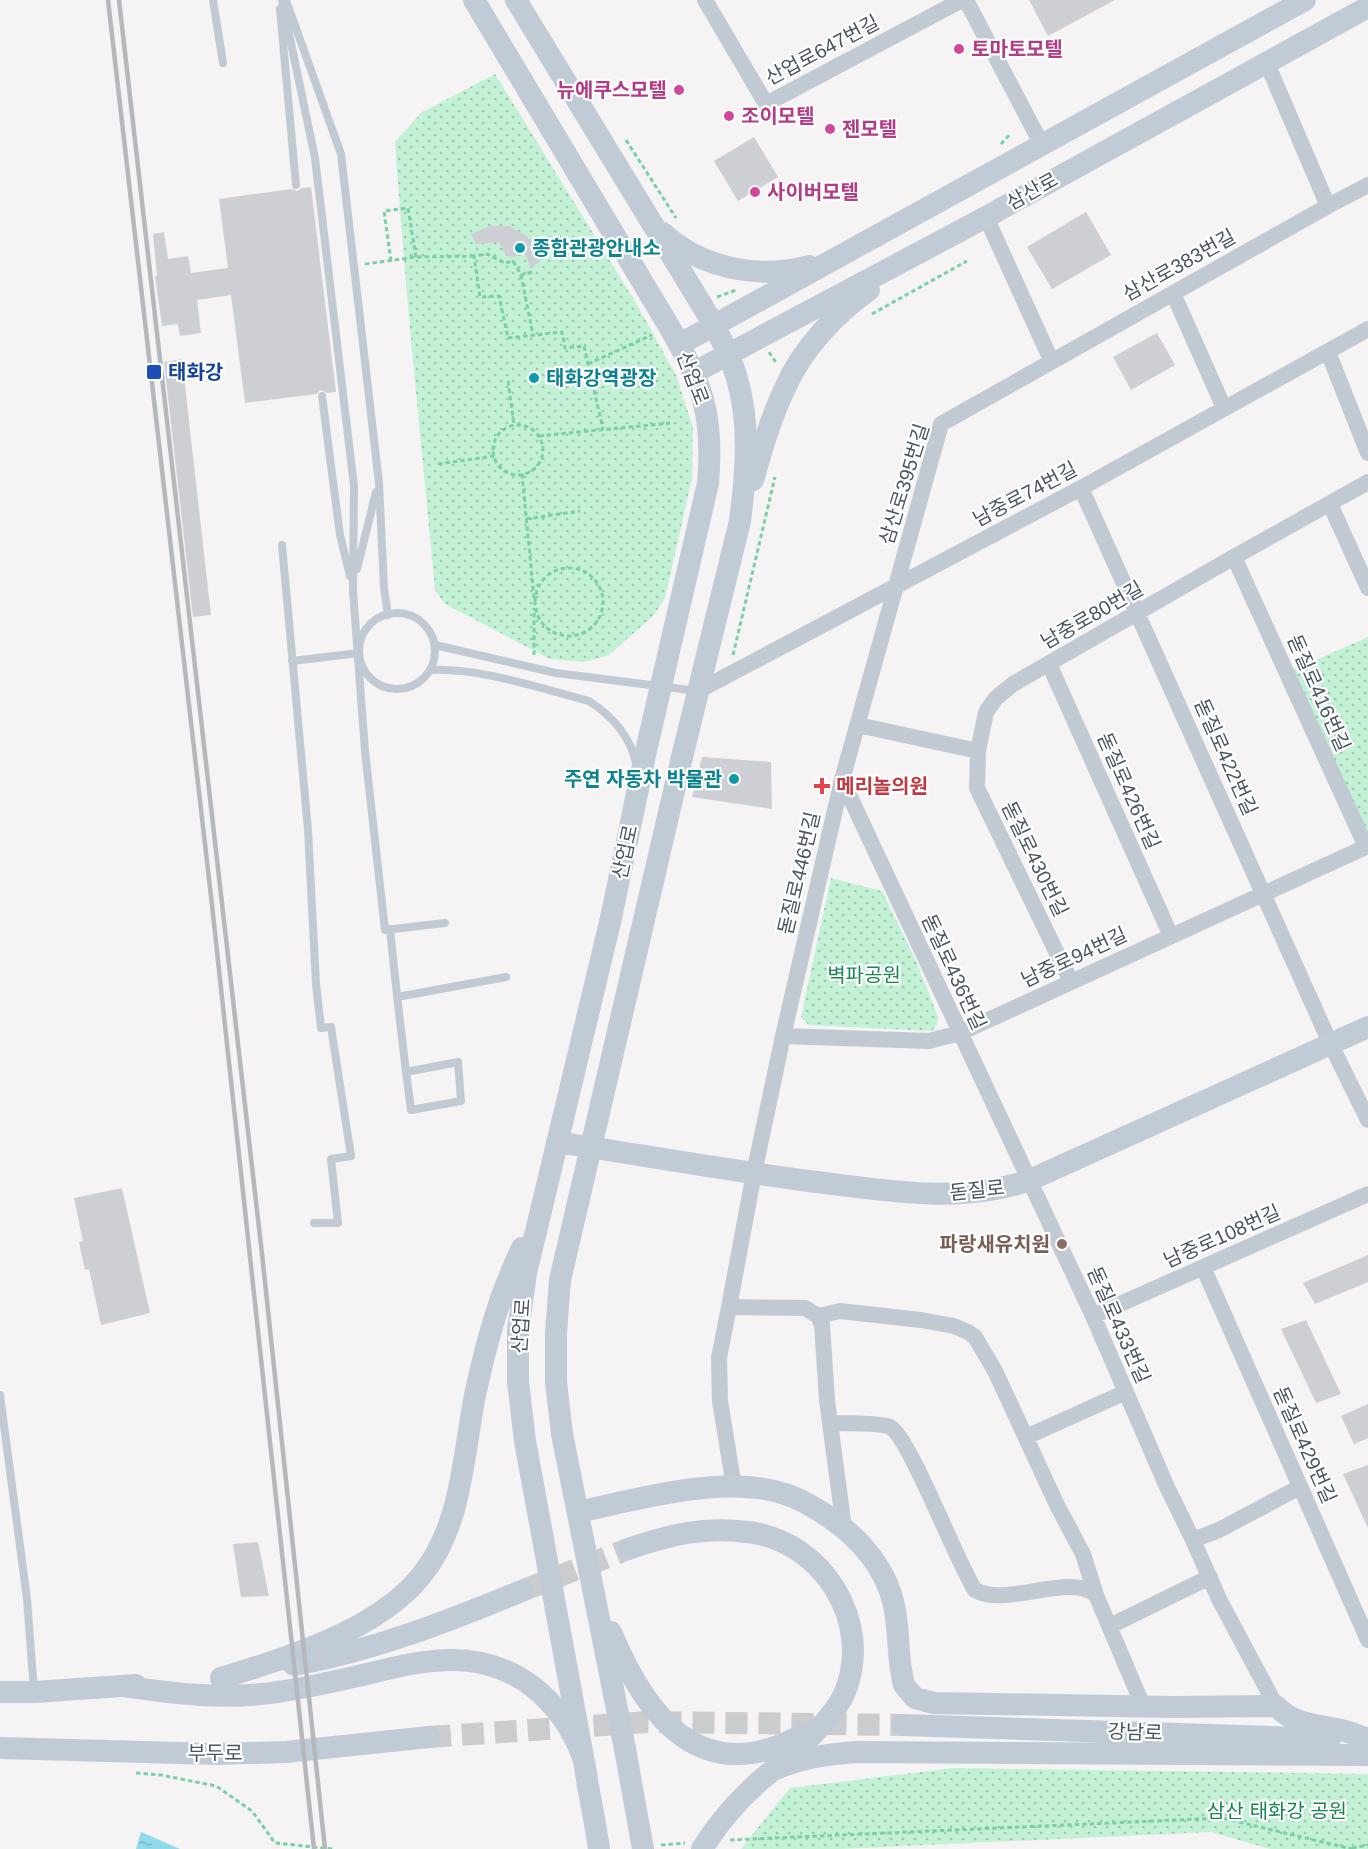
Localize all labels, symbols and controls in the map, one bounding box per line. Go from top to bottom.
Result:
street label: 산업로647번길 [761,11,883,89]
place label: 토마토모텔 [971,38,1063,60]
marker: 토마토모텔 [952,42,966,56]
place label: 뉴에쿠스모텔 [557,79,667,101]
marker: 뉴에쿠스모텔 [672,83,686,97]
place label: 조이모텔 [741,105,815,127]
marker: 조이모텔 [722,109,736,123]
place label: 젠모텔 [842,118,897,140]
marker: 젠모텔 [823,122,837,136]
street label: 삼산로 [1003,168,1061,214]
place label: 사이버모텔 [767,181,859,203]
marker: 사이버모텔 [748,185,762,199]
street label: 삼산로383번길 [1119,225,1239,305]
place label: 종합관광안내소 [532,237,661,259]
marker: 종합관광안내소 [513,241,527,255]
street label: 산업로 [673,348,713,408]
place label: 태화강 [168,361,223,383]
marker: 태화강 [145,363,163,381]
place label: 태화강역광장 [546,367,656,389]
marker: 태화강역광장 [527,371,541,385]
street label: 삼산로395번길 [875,421,933,547]
street label: 남중로74번길 [969,457,1081,531]
street label: 남중로80번길 [1037,577,1147,653]
street label: 돋질로416번길 [1283,631,1355,755]
street label: 돋질로422번길 [1190,695,1262,819]
street label: 돋질로426번길 [1093,729,1165,853]
place label: 주연 자동차 박물관 [564,768,723,790]
marker: 주연 자동차 박물관 [727,772,741,786]
place label: 메리놀의원 [836,775,928,797]
marker: 메리놀의원 [813,777,831,795]
street label: 돋질로430번길 [998,798,1072,920]
street label: 돋질로446번길 [774,809,824,937]
street label: 산업로 [609,823,641,881]
street label: 돋질로436번길 [918,911,990,1033]
street label: 남중로94번길 [1018,923,1130,991]
park label: 벽파공원 [827,964,901,986]
street label: 돋질로 [948,1176,1006,1204]
street label: 남중로108번길 [1160,1200,1284,1272]
place label: 파랑새유치원 [940,1233,1050,1255]
marker: 파랑새유치원 [1055,1237,1069,1251]
street label: 돋질로433번길 [1083,1263,1155,1387]
street label: 산업로 [508,1298,534,1354]
street label: 돋질로429번길 [1269,1383,1341,1507]
street label: 강남로 [1107,1720,1163,1744]
street label: 부두로 [187,1742,243,1764]
park label: 삼산 태화강 공원 [1207,1800,1347,1822]

